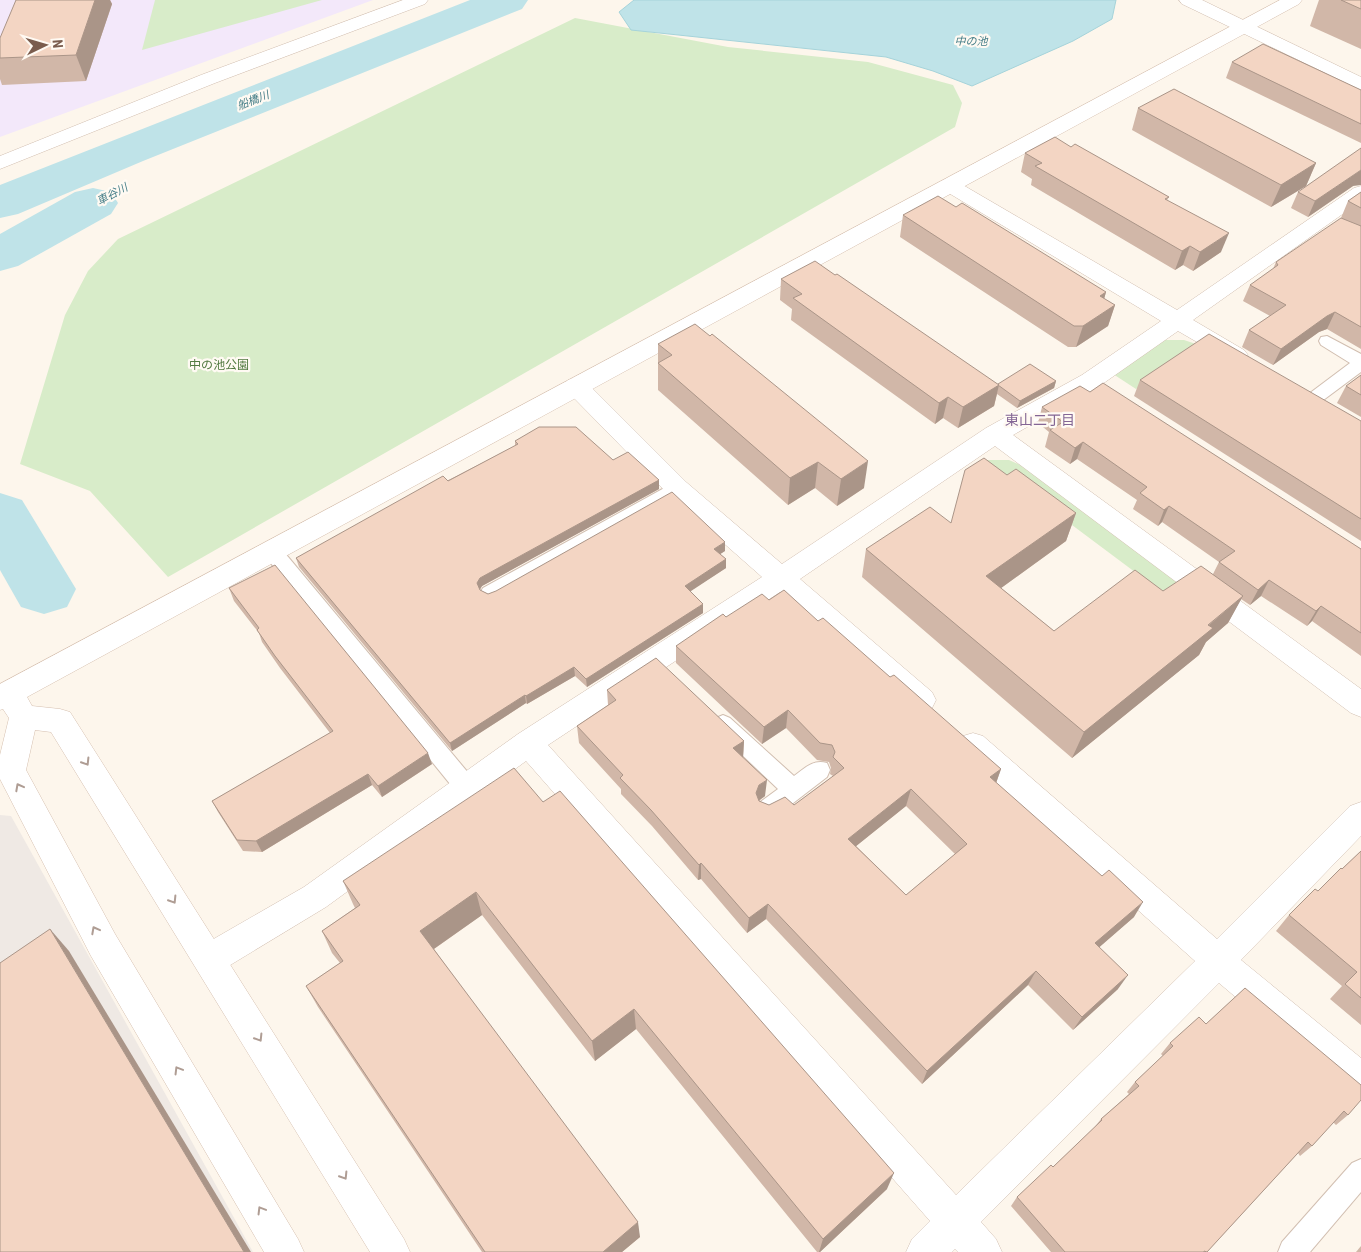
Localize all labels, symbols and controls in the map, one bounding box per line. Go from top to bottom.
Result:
north arrow [20,20,70,70]
water label: 中の池 [955,35,988,48]
text: N [50,39,66,49]
water label: 船橋川 [235,88,272,112]
water label: 車谷川 [95,180,131,208]
park label: 中の池公園 [189,358,249,372]
district label: 東山二丁目 [1005,412,1075,428]
one-way arrow [80,757,89,766]
one-way arrow [15,783,25,792]
one-way arrow [167,894,176,903]
one-way arrow [91,927,101,936]
one-way arrow [252,1032,262,1041]
one-way arrow [174,1067,184,1076]
one-way arrow [338,1171,348,1180]
one-way arrow [257,1207,267,1216]

